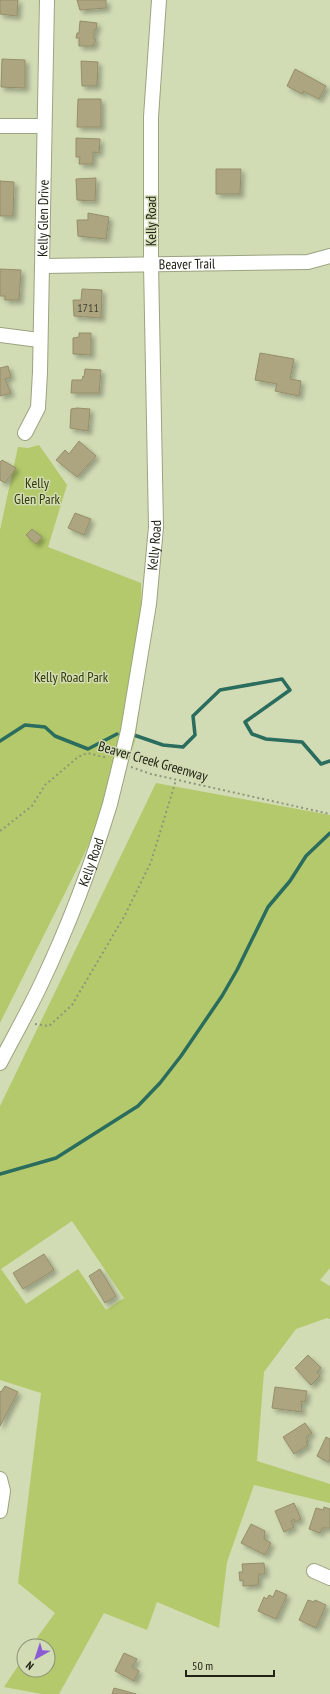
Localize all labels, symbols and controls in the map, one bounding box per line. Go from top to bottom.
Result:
street label: Kelly Glen Drive [33,179,53,257]
street label: Kelly Road [142,196,160,246]
street label: Beaver Trail [159,254,216,273]
house number: 1711 [77,300,99,315]
park label: Kelly Glen Park [14,474,60,508]
street label: Kelly Road [143,520,165,571]
park label: Kelly Road Park [34,668,109,686]
street label: Beaver Creek Greenway [96,737,211,785]
street label: Kelly Road [74,835,108,889]
north arrow [16,1638,56,1678]
scale bar [186,1652,274,1678]
text: N [23,1658,36,1673]
text: 50 m [192,1658,213,1673]

